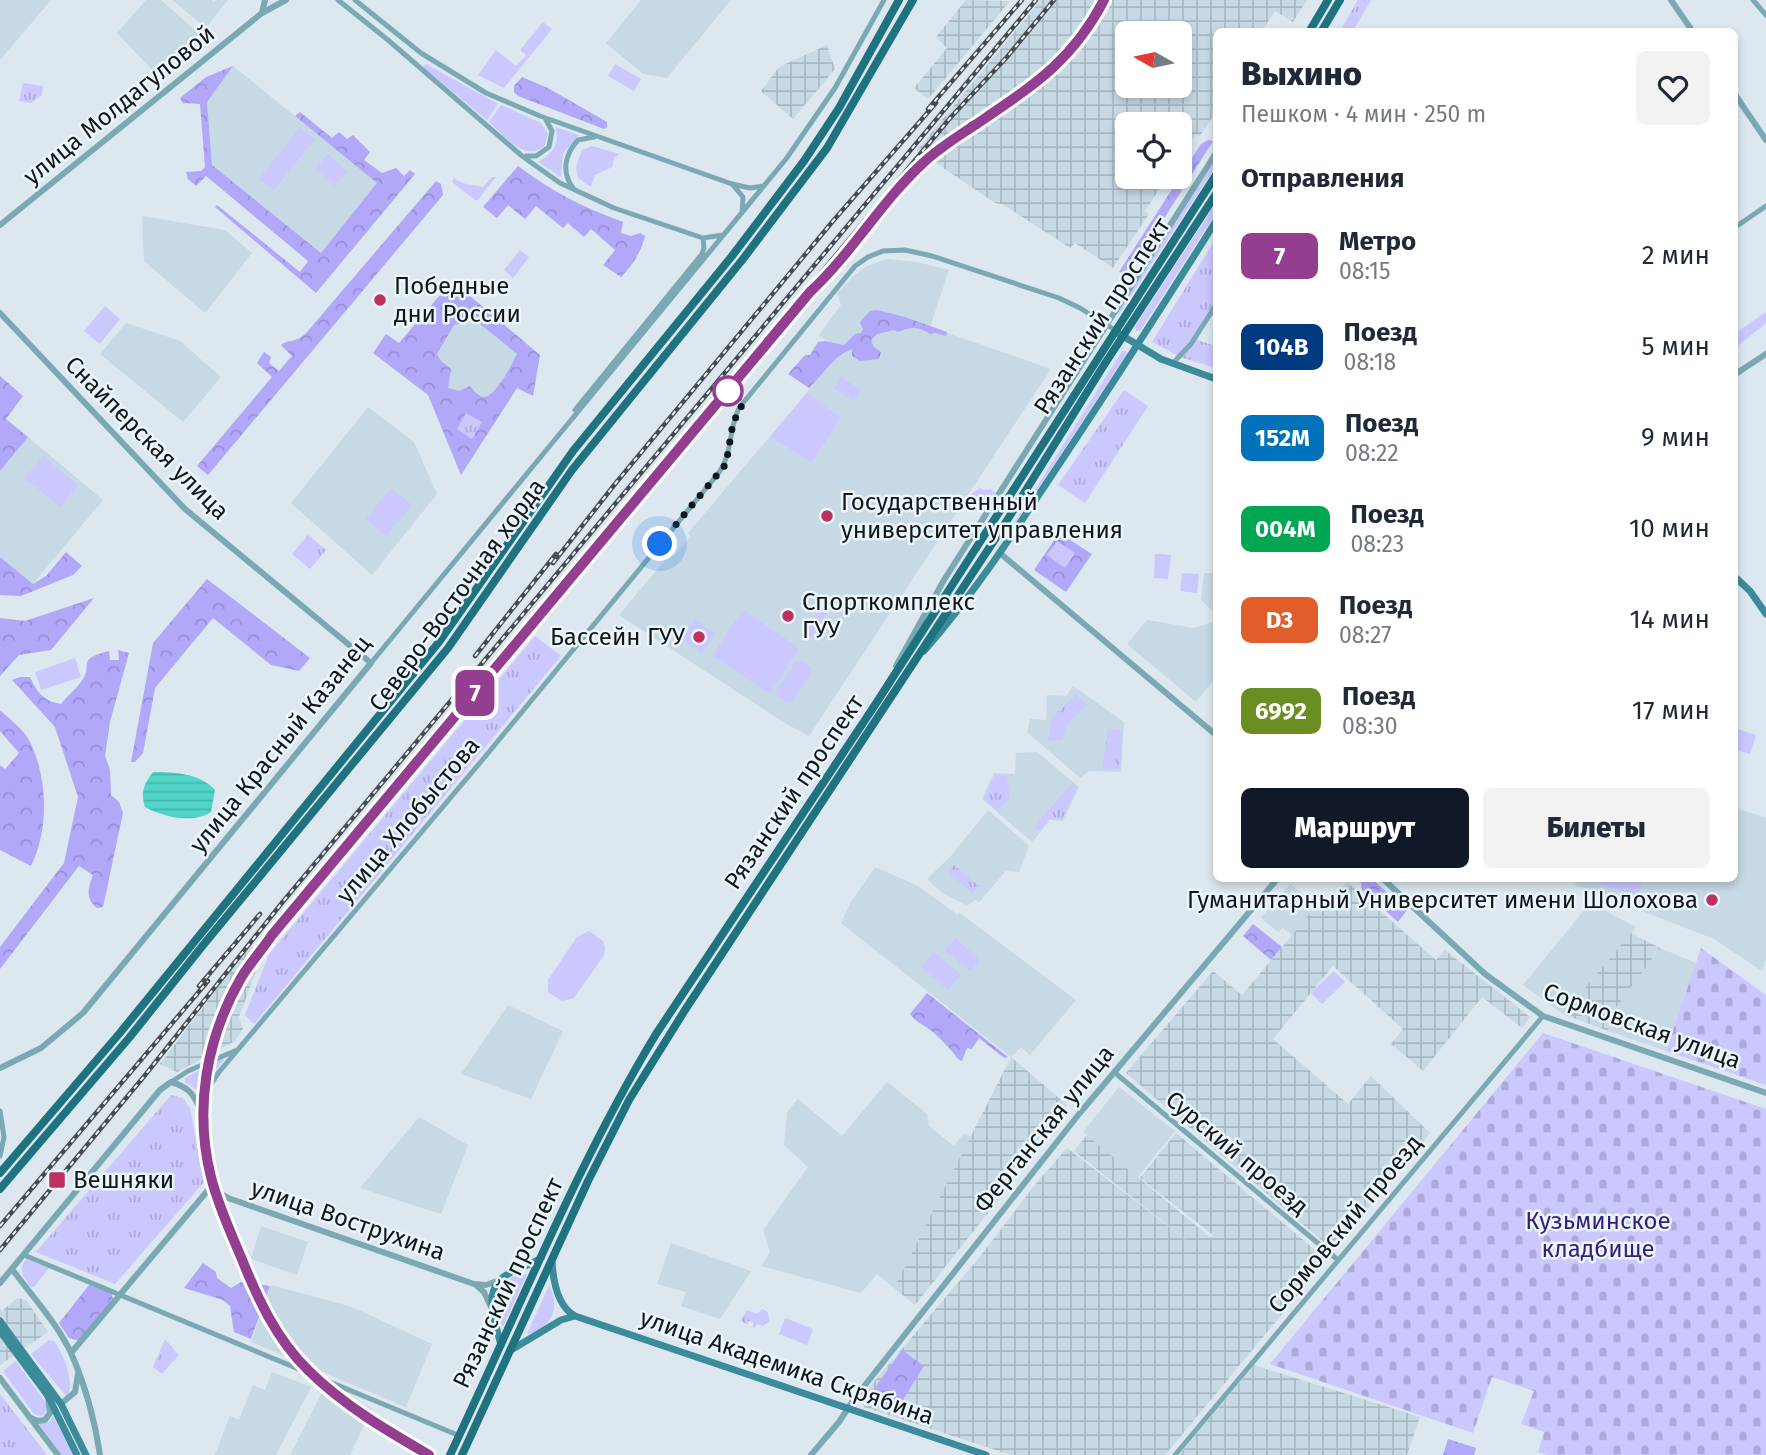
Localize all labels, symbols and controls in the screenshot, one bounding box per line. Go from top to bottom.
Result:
street label: улица Молдагуловой [18,19,220,191]
north arrow [1115,21,1192,98]
map controls [1115,21,1192,189]
button: heart [1636,51,1710,125]
text: Выхино [1241,54,1362,94]
text: Пешком · 4 мин · 250 m [1241,100,1486,128]
button: locate [1115,112,1192,189]
text: Отправления [1241,163,1404,194]
street label: Рязанский проспект [1028,212,1176,420]
text: Метро [1339,226,1416,257]
text: 2 мин [1642,240,1710,271]
text: 7 [1274,242,1285,270]
text: 08:15 [1339,257,1391,285]
place label: Победные дни России [394,272,521,328]
marker: Победные дни России [372,292,388,308]
text: Поезд [1344,317,1417,348]
text: 5 мин [1642,331,1710,362]
text: 104В [1255,333,1309,361]
text: 08:18 [1344,348,1396,376]
street label: Снайперская улица [60,351,234,525]
unlabelled marker [713,376,743,406]
text: Поезд [1345,408,1418,439]
text: 9 мин [1641,422,1710,453]
text: 152М [1255,424,1310,452]
text: 08:22 [1345,439,1399,467]
street label: Северо-Восточная хорда [363,473,551,717]
place label: Государственный университет управления [841,488,1123,544]
text: Поезд [1351,499,1424,530]
marker: Государственный университет управления [819,508,835,524]
text: 10 мин [1629,513,1710,544]
text: 004М [1255,515,1316,543]
your location [642,526,677,561]
text: 08:23 [1351,530,1404,558]
place label: Спорткомплекс ГУУ [802,588,975,644]
text: Поезд [1339,590,1412,621]
text: 14 мин [1630,604,1710,635]
text: D3 [1266,606,1293,634]
marker: Спорткомплекс ГУУ [780,608,796,624]
text: 08:27 [1339,621,1391,649]
place label: Бассейн ГУУ [550,623,686,651]
marker: Бассейн ГУУ [691,629,707,645]
street label: улица Красный Казанец [184,630,376,858]
line badge: 7 [452,670,498,716]
text: 7 [469,679,481,707]
text: Поезд [1342,681,1415,712]
street label: Рязанский проспект [718,689,870,895]
text: 17 мин [1632,695,1710,726]
text: 6992 [1255,697,1307,725]
text: 08:30 [1342,712,1398,740]
street label: улица Хлобыстова [331,731,485,909]
button: Маршрут [1241,788,1469,868]
button: Билеты [1483,788,1710,868]
place label: Гуманитарный Университет имени Шолохова [1187,886,1698,914]
marker: Гуманитарный Университет имени Шолохова [1704,892,1720,908]
street label: Сормовская улица [1540,977,1744,1075]
street label: Ферганская улица [968,1040,1120,1218]
street label: Сурский проезд [1160,1085,1314,1221]
street label: Сормовский проезд [1262,1129,1428,1319]
place label: Вешняки [73,1166,174,1194]
marker: Вешняки [47,1170,67,1190]
street label: Рязанский проспект [447,1173,569,1393]
street label: улица Вострухина [247,1174,449,1266]
park label: Кузьминское кладбище [1525,1207,1671,1263]
street label: улица Академика Скрябина [636,1303,938,1431]

